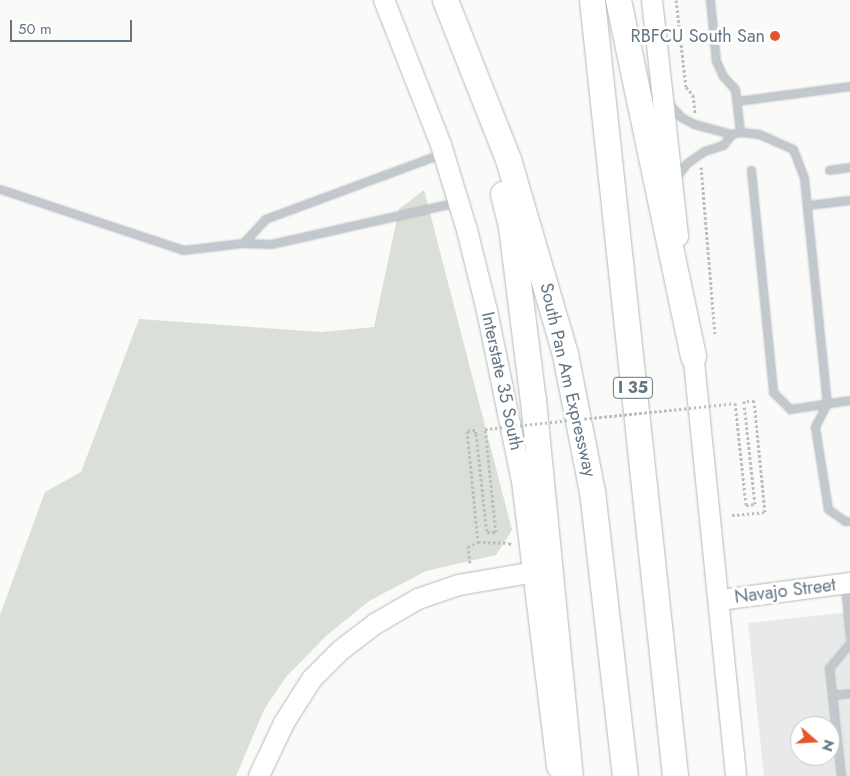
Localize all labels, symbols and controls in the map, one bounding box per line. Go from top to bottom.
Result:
scale bar [12,10,135,42]
text: 50 m [18,18,52,40]
place label: RBFCU South San [631,25,765,47]
marker: RBFCU South San [769,30,781,42]
street label: South Pan Am Expressway [535,281,601,479]
street label: Interstate 35 South [477,310,527,452]
road number: I 35 [612,374,654,402]
street label: Navajo Street [733,574,837,608]
north arrow [790,716,840,766]
text: N [817,737,840,754]

